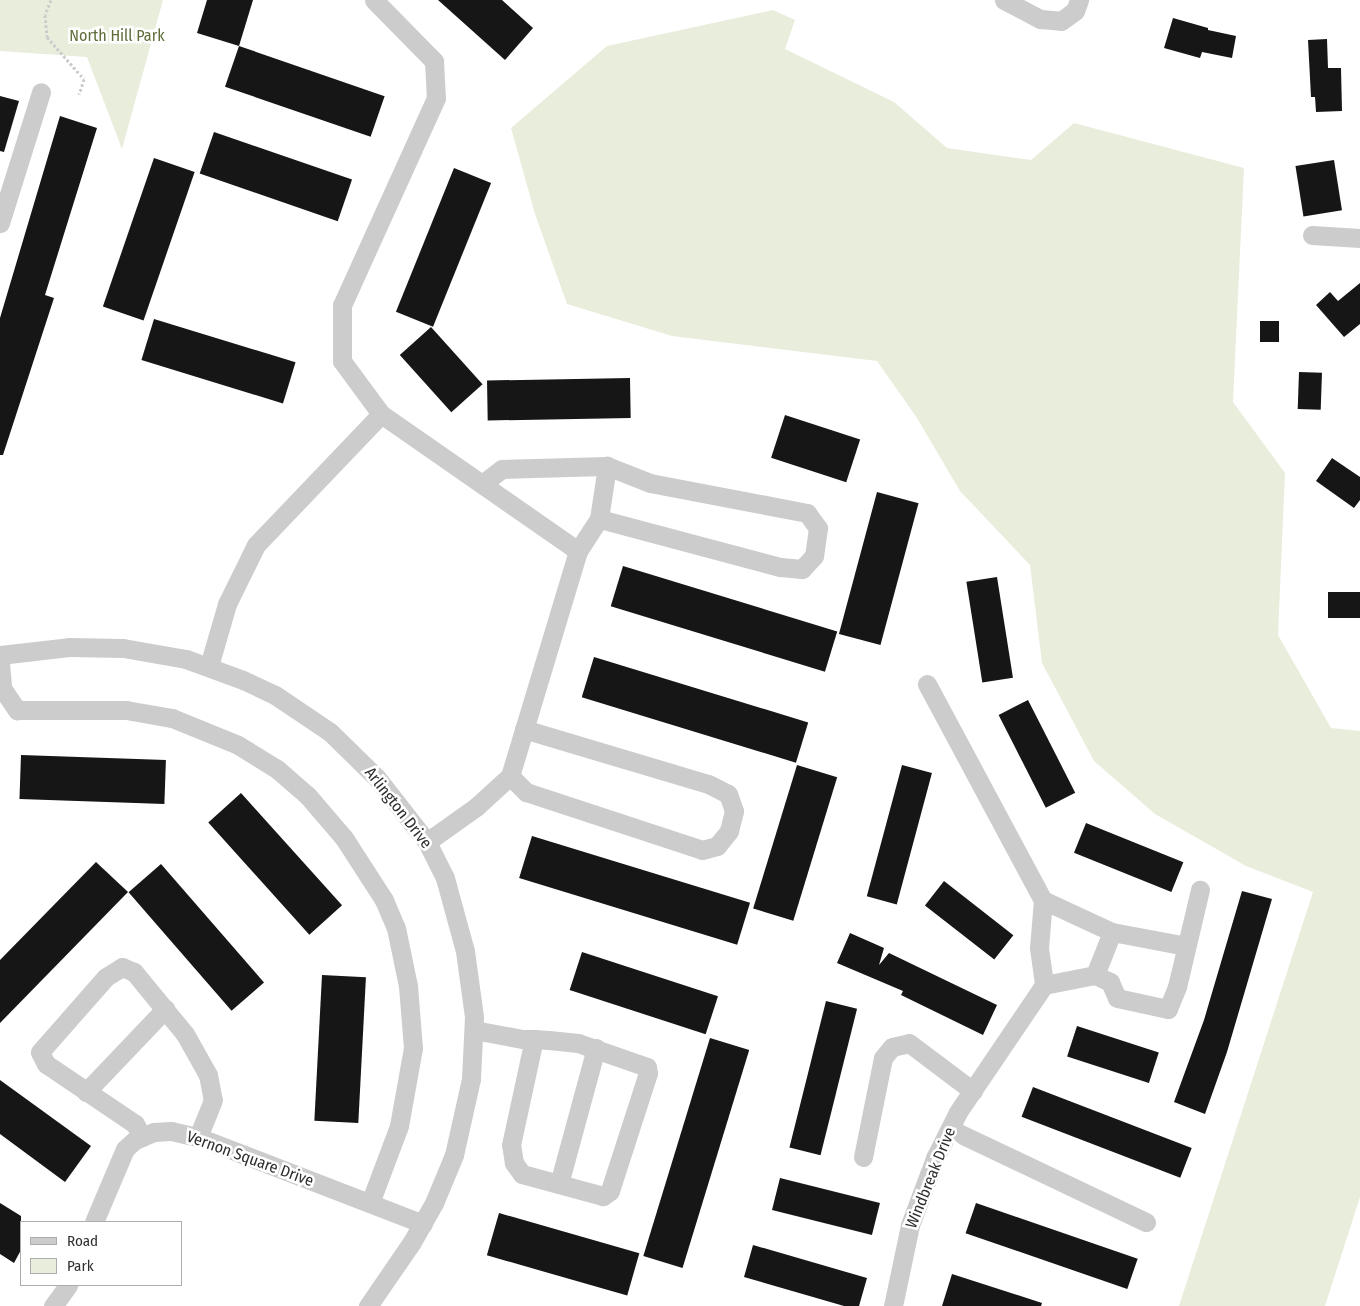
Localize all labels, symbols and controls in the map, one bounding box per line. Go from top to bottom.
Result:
park label: North Hill Park [69,26,165,46]
street label: Arlington Drive [360,764,436,852]
street label: Windbreak Drive [902,1125,960,1231]
street label: Vernon Square Drive [184,1127,316,1191]
legend [20,1221,182,1286]
text: Road [67,1232,98,1250]
text: Park [67,1257,94,1275]

